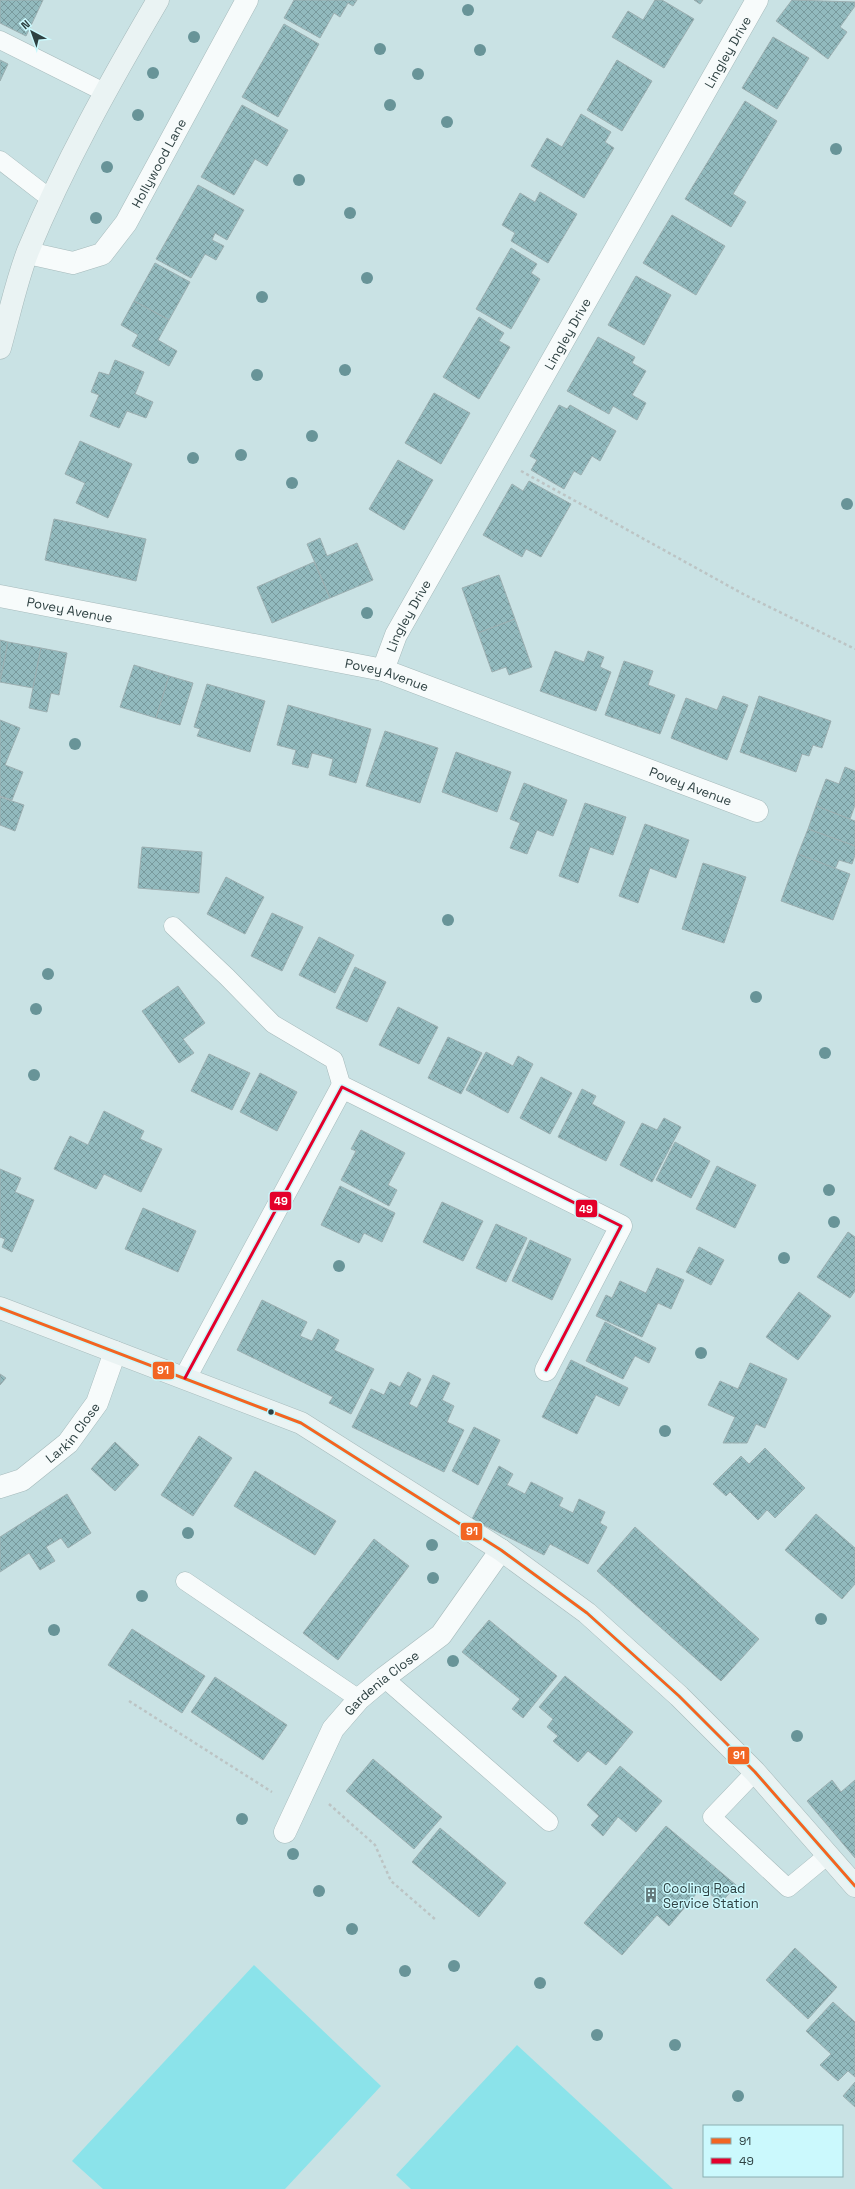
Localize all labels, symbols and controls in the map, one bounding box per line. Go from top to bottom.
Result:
north arrow [12,12,52,52]
street label: Lingley Drive [700,13,755,91]
text: N [18,17,33,32]
street label: Hollywood Lane [127,115,190,211]
street label: Lingley Drive [540,295,594,373]
street label: Lingley Drive [382,576,434,654]
street label: Povey Avenue [25,593,114,626]
street label: Povey Avenue [344,654,431,695]
street label: Povey Avenue [647,763,734,809]
line badge: 49 [269,1191,292,1211]
text: 49 [274,1194,288,1208]
line badge: 49 [575,1199,598,1218]
text: 49 [579,1202,593,1216]
line badge: 91 [152,1361,175,1380]
text: 91 [157,1363,169,1377]
street label: Larkin Close [42,1399,103,1466]
unlabelled marker [266,1407,276,1417]
line badge: 91 [460,1522,483,1541]
text: 91 [466,1524,478,1538]
street label: Gardenia Close [340,1646,422,1719]
line badge: 91 [727,1746,750,1765]
text: 91 [733,1748,745,1762]
place label: Cooling Road Service Station [663,1880,759,1912]
building icon: Cooling Road Service Station [642,1886,660,1904]
legend [703,2125,843,2177]
text: 91 [739,2133,751,2149]
text: 49 [739,2153,754,2169]

